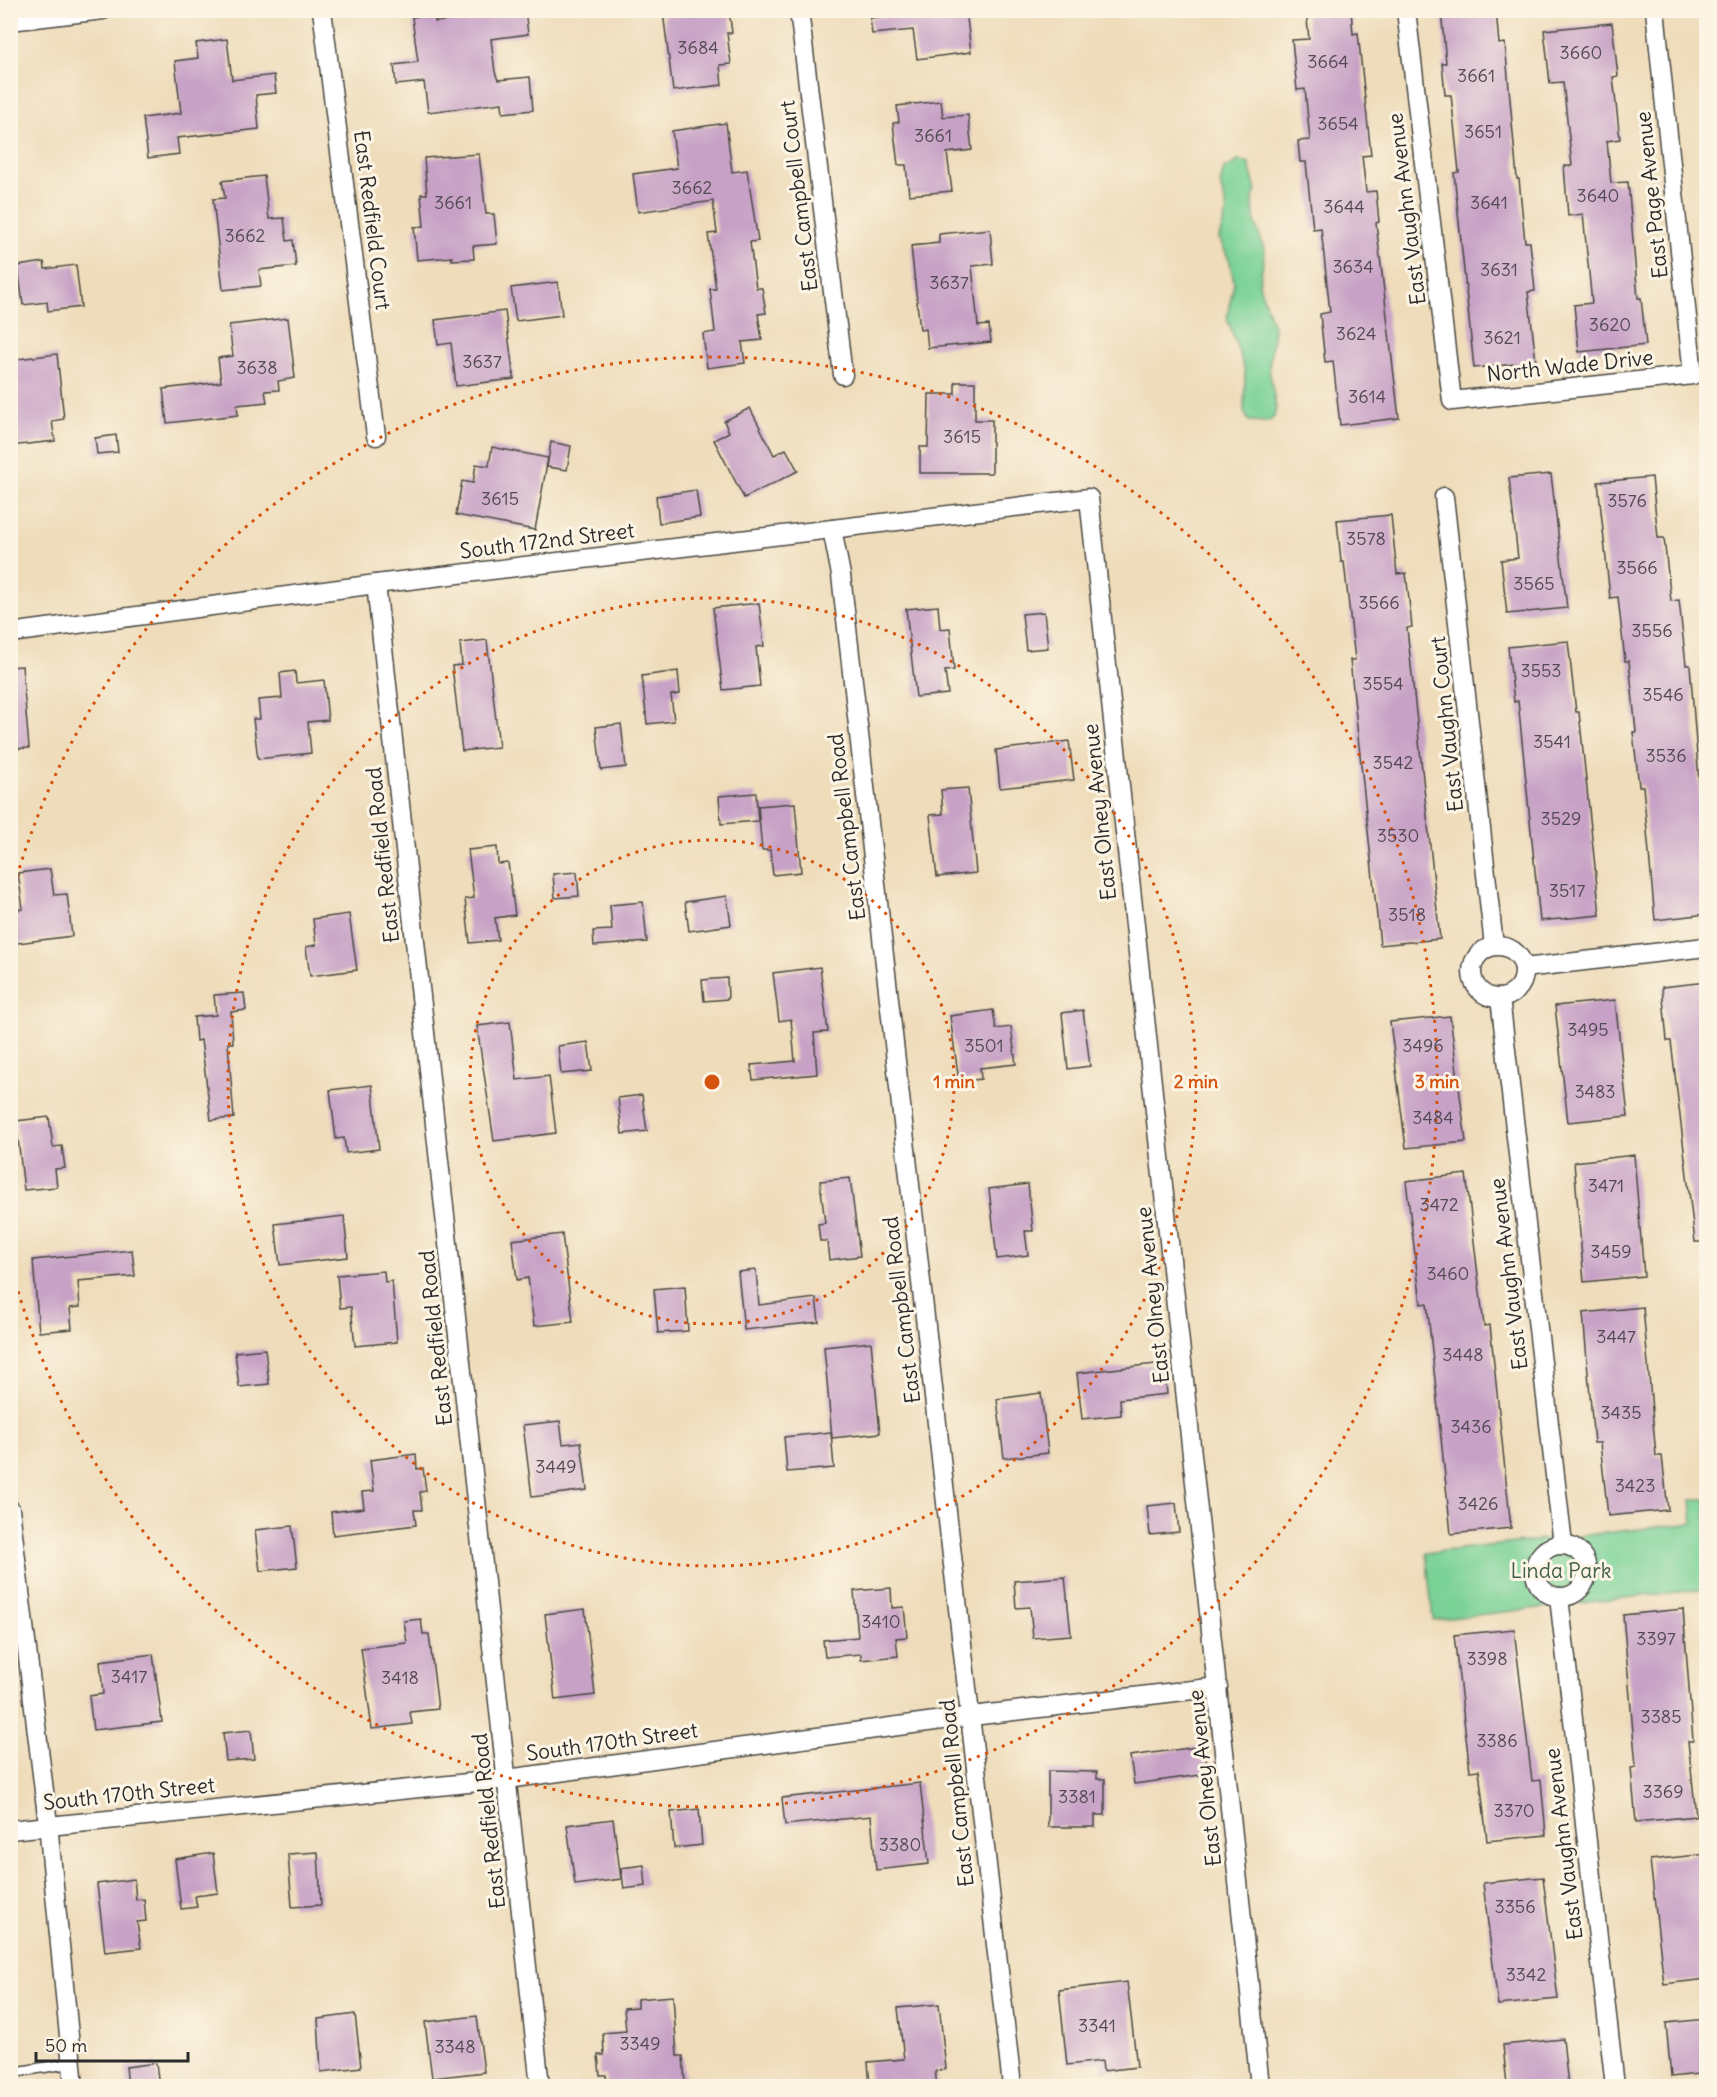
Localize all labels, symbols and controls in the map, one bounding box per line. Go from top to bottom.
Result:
house number: 3684 [677,36,719,59]
house number: 3660 [1560,41,1602,64]
house number: 3664 [1307,50,1349,73]
house number: 3661 [1457,64,1495,87]
street label: East Campbell Court [773,99,824,293]
street label: East Page Avenue [1629,110,1674,280]
street label: East Vaughn Avenue [1381,111,1432,307]
house number: 3654 [1317,112,1359,135]
house number: 3651 [1464,120,1502,143]
house number: 3661 [914,124,952,147]
street label: East Redfield Court [348,129,397,311]
house number: 3662 [672,176,713,199]
house number: 3640 [1577,184,1619,207]
house number: 3661 [434,191,472,214]
house number: 3641 [1470,191,1508,214]
house number: 3644 [1323,195,1365,218]
house number: 3662 [225,224,266,247]
house number: 3634 [1332,255,1374,278]
house number: 3631 [1480,258,1518,281]
house number: 3637 [929,271,969,294]
house number: 3620 [1589,313,1631,336]
house number: 3624 [1336,322,1376,345]
house number: 3621 [1483,326,1521,349]
street label: North Wade Drive [1485,343,1655,388]
house number: 3637 [462,350,502,373]
house number: 3638 [236,356,278,379]
house number: 3614 [1348,385,1386,408]
house number: 3615 [943,425,981,448]
house number: 3615 [481,487,519,510]
house number: 3576 [1607,489,1647,512]
street label: South 172nd Street [458,516,636,565]
house number: 3578 [1346,527,1386,550]
house number: 3566 [1616,556,1658,579]
house number: 3565 [1513,572,1555,595]
house number: 3566 [1358,591,1400,614]
house number: 3556 [1631,619,1673,642]
street label: East Vaughn Court [1424,635,1469,813]
house number: 3553 [1520,659,1562,682]
house number: 3554 [1362,672,1404,695]
house number: 3546 [1642,683,1684,706]
street label: East Olney Avenue [1077,722,1122,902]
house number: 3541 [1533,730,1571,753]
street label: East Campbell Road [822,732,871,922]
house number: 3536 [1645,744,1687,767]
house number: 3542 [1373,751,1414,774]
street label: East Redfield Road [360,766,405,944]
house number: 3529 [1541,807,1581,830]
house number: 3530 [1377,824,1419,847]
house number: 3517 [1549,879,1585,902]
house number: 3518 [1388,903,1426,926]
house number: 3495 [1567,1018,1609,1041]
house number: 3501 [964,1034,1004,1057]
house number: 3496 [1402,1034,1444,1057]
text: 1 min [933,1070,975,1093]
text: 2 min [1174,1070,1219,1093]
text: 3 min [1415,1070,1460,1093]
centre of rings [702,1072,722,1092]
house number: 3483 [1574,1080,1616,1103]
house number: 3484 [1412,1106,1454,1129]
house number: 3471 [1588,1174,1624,1197]
street label: East Vaughn Avenue [1483,1176,1534,1372]
house number: 3472 [1419,1193,1459,1216]
street label: East Olney Avenue [1130,1205,1175,1385]
street label: East Campbell Road [877,1215,926,1405]
house number: 3459 [1590,1240,1632,1263]
street label: East Redfield Road [413,1249,458,1427]
house number: 3460 [1427,1262,1469,1285]
house number: 3447 [1596,1325,1636,1348]
house number: 3448 [1442,1343,1484,1366]
house number: 3435 [1600,1401,1642,1424]
house number: 3436 [1450,1415,1492,1438]
house number: 3449 [535,1455,577,1478]
house number: 3423 [1615,1474,1655,1497]
house number: 3426 [1458,1492,1498,1515]
park label: Linda Park [1510,1557,1612,1584]
house number: 3410 [861,1610,901,1633]
house number: 3397 [1636,1627,1676,1650]
house number: 3398 [1466,1647,1508,1670]
house number: 3417 [111,1665,147,1688]
house number: 3418 [381,1666,419,1689]
street label: East Olney Avenue [1182,1688,1227,1868]
street label: East Campbell Road [933,1698,980,1888]
house number: 3385 [1640,1705,1682,1728]
street label: South 170th Street [525,1716,699,1767]
house number: 3386 [1476,1729,1518,1752]
street label: East Redfield Road [466,1732,511,1910]
street label: East Vaughn Avenue [1538,1746,1589,1942]
street label: South 170th Street [42,1771,216,1816]
house number: 3369 [1642,1780,1684,1803]
house number: 3381 [1058,1785,1096,1808]
house number: 3370 [1493,1799,1535,1822]
house number: 3380 [879,1833,921,1856]
house number: 3356 [1494,1895,1536,1918]
house number: 3342 [1506,1963,1546,1986]
house number: 3341 [1078,2014,1116,2037]
scale bar [36,2025,188,2063]
house number: 3349 [619,2032,661,2055]
text: 50 m [45,2034,87,2057]
house number: 3348 [434,2035,476,2058]

